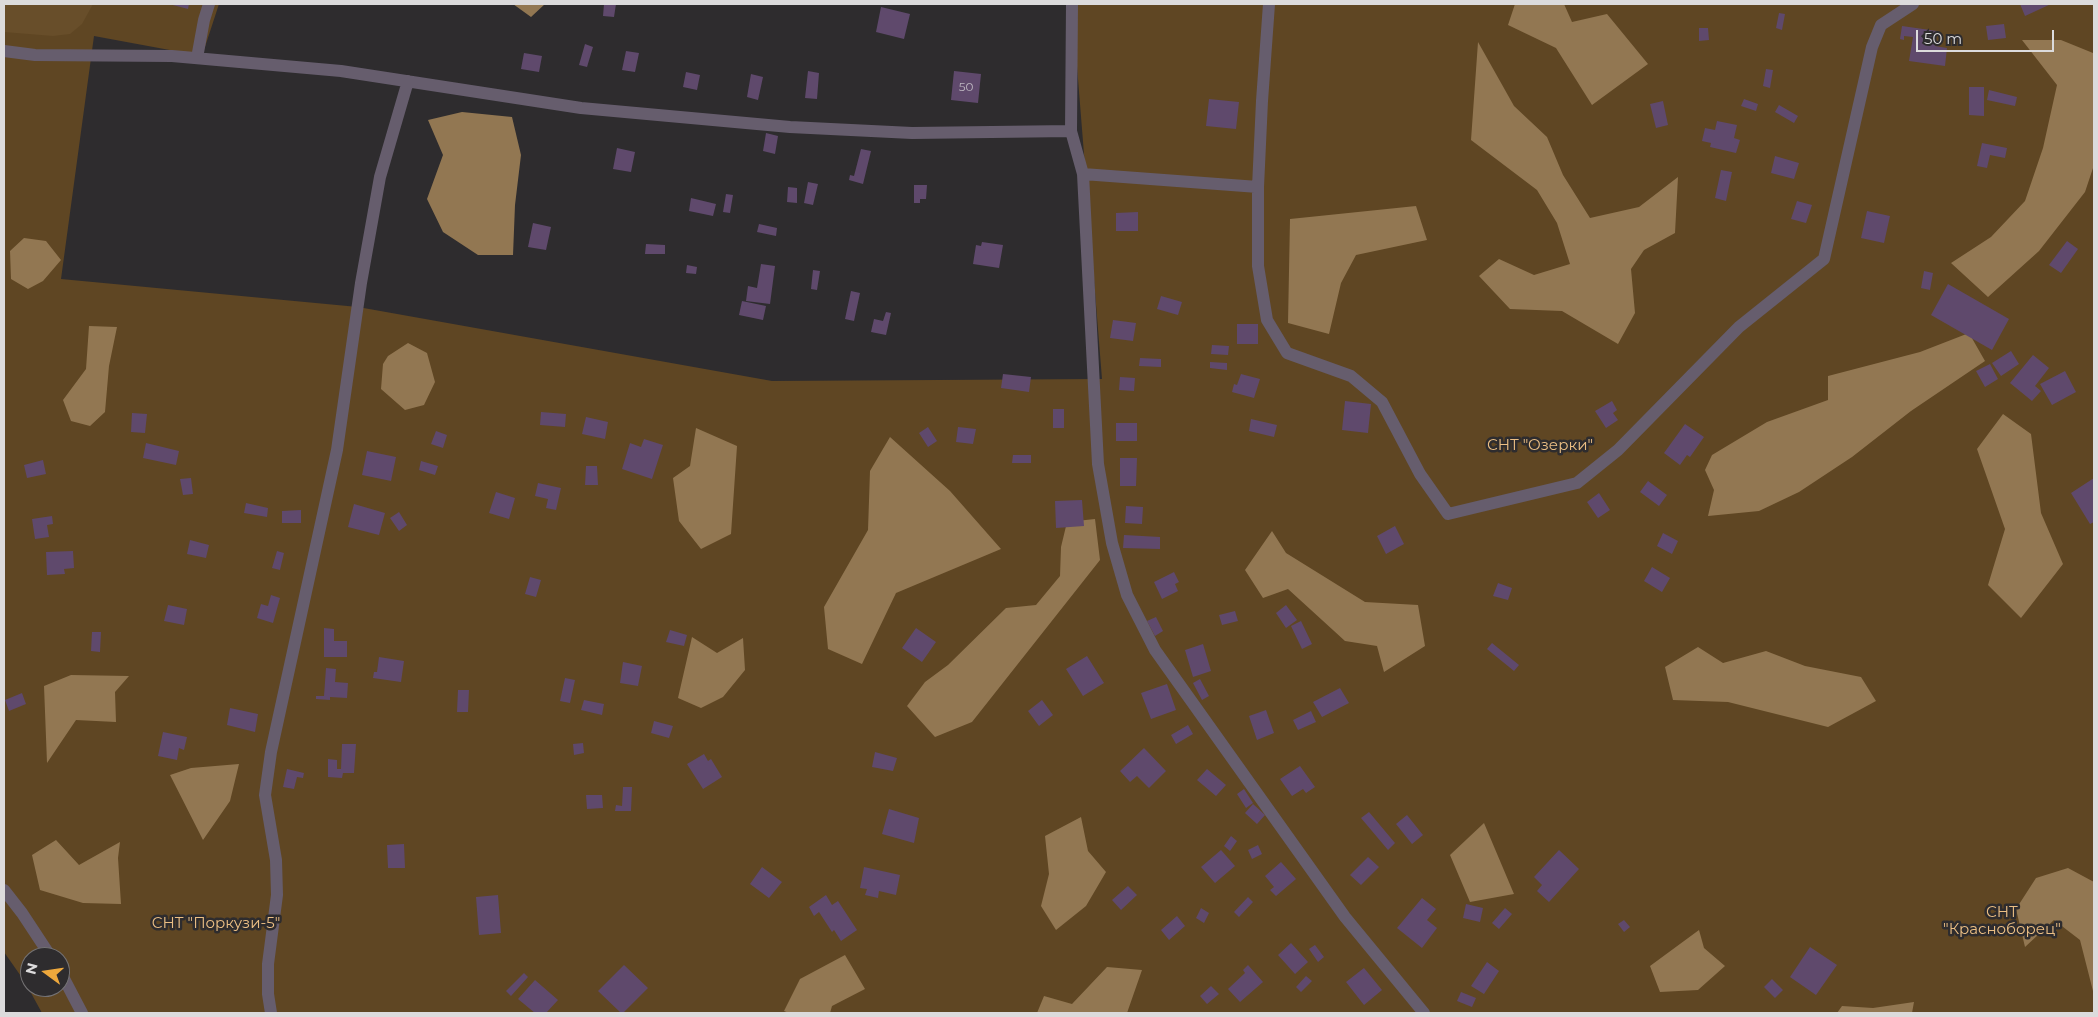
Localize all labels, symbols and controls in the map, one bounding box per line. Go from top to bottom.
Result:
scale bar [1918,20,2056,52]
text: 50 m [1924,29,1962,48]
house number: 50 [959,80,973,94]
park label: СНТ "Озерки" [1487,437,1593,455]
park label: СНТ "Красноборец" [1943,904,2061,939]
park label: СНТ "Поркузи-5" [152,915,280,933]
north arrow [20,947,70,997]
text: N [21,961,42,976]

